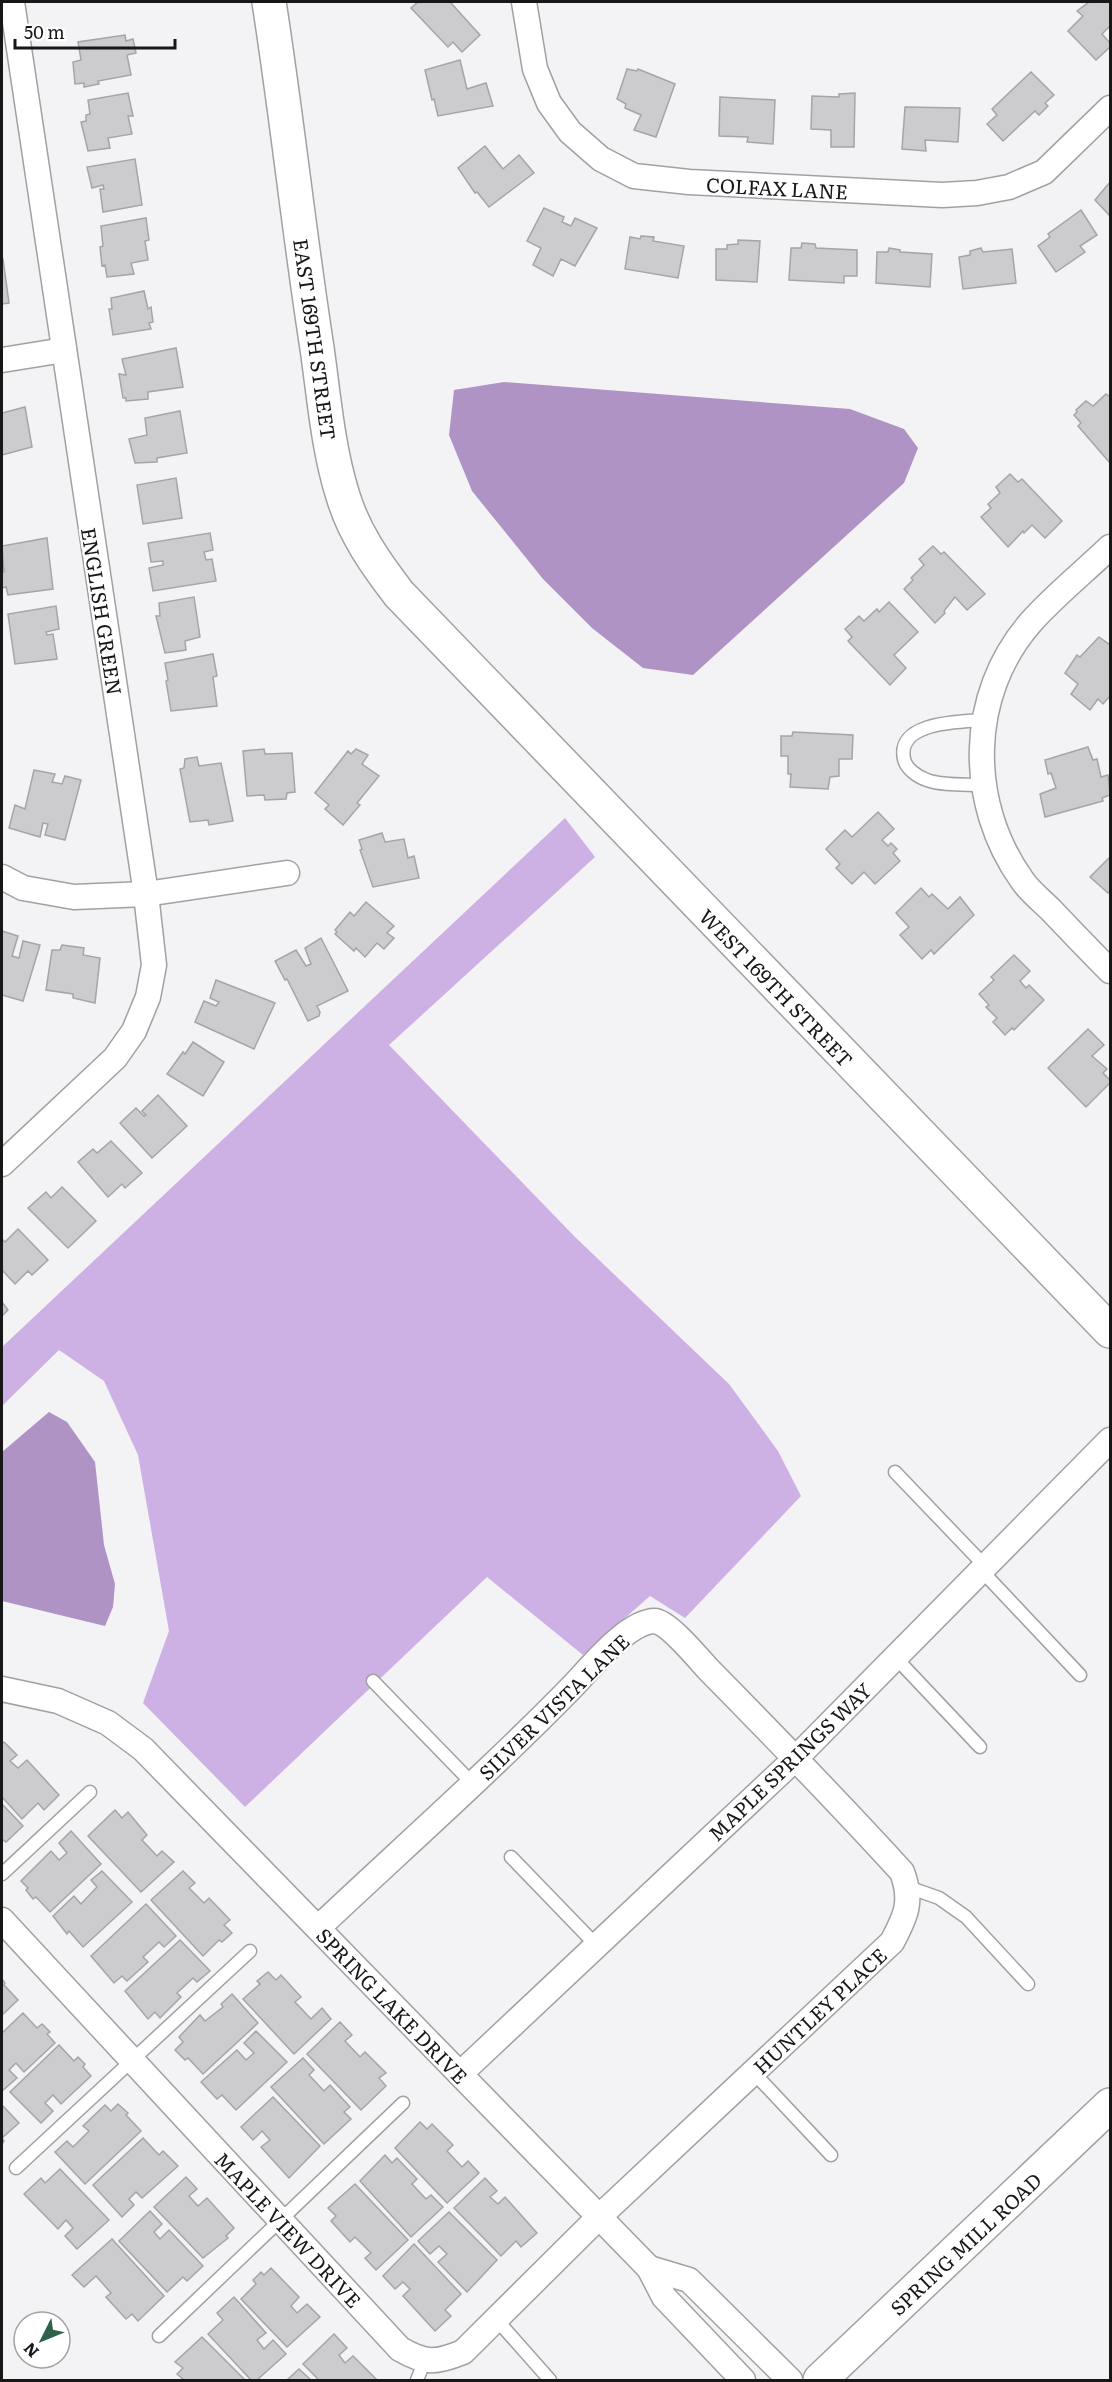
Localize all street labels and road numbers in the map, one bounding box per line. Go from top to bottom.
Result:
street label: COLFAX LANE [705,168,849,206]
street label: EAST 169TH STREET [287,236,345,442]
street label: ENGLISH GREEN [75,525,131,697]
street label: WEST 169TH STREET [693,901,861,1073]
street label: SILVER VISTA LANE [471,1626,635,1786]
street label: MAPLE SPRINGS WAY [701,1675,877,1847]
street label: SPRING LAKE DRIVE [310,1920,476,2090]
street label: HUNTLEY PLACE [745,1940,893,2080]
street label: MAPLE VIEW DRIVE [209,2144,369,2314]
street label: SPRING MILL ROAD [882,2165,1048,2321]

